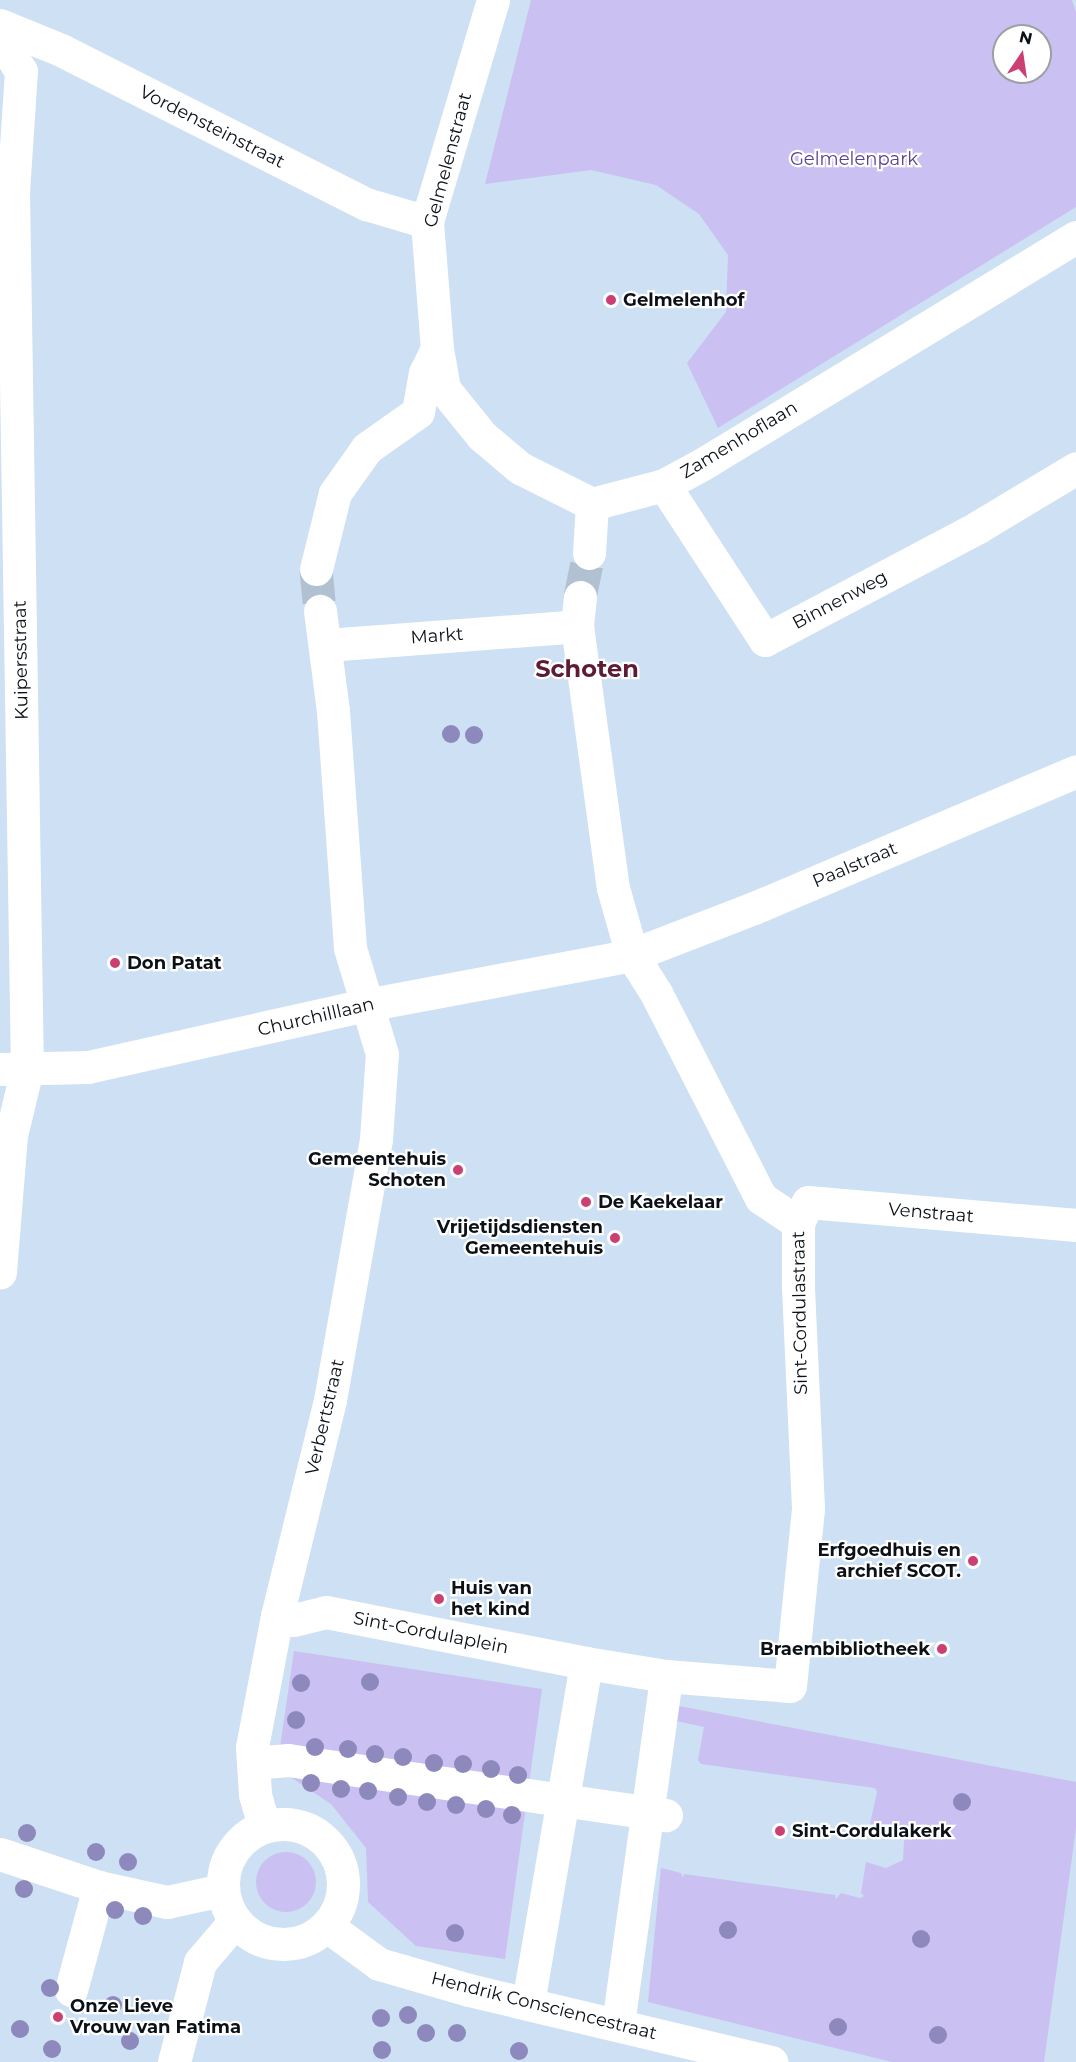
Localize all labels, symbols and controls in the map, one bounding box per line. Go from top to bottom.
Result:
north arrow [992,24,1052,84]
text: N [1017,27,1034,49]
street label: Vordensteinstraat [136,81,288,173]
street label: Gelmelenstraat [420,90,476,230]
park label: Gelmelenpark [790,148,918,170]
place label: Gelmelenhof [623,289,744,311]
marker: Gelmelenhof [604,293,618,307]
street label: Zamenhoflaan [677,397,801,483]
street label: Binnenweg [789,566,891,634]
street label: Kuipersstraat [9,600,33,720]
street label: Markt [410,623,464,649]
district label: Schoten [535,655,639,683]
street label: Paalstraat [809,838,901,892]
place label: Don Patat [127,952,222,974]
marker: Don Patat [108,956,122,970]
street label: Churchilllaan [256,993,376,1041]
place label: Gemeentehuis Schoten [308,1149,446,1192]
marker: Gemeentehuis Schoten [451,1163,465,1177]
place label: De Kaekelaar [598,1191,723,1213]
marker: De Kaekelaar [579,1195,593,1209]
street label: Venstraat [887,1199,975,1227]
place label: Vrijetijdsdiensten Gemeentehuis [437,1217,603,1260]
marker: Vrijetijdsdiensten Gemeentehuis [608,1231,622,1245]
street label: Sint-Cordulastraat [788,1231,812,1395]
street label: Verbertstraat [301,1357,349,1477]
place label: Erfgoedhuis en archief SCOT. [817,1540,961,1582]
marker: Erfgoedhuis en archief SCOT. [966,1554,980,1568]
place label: Huis van het kind [451,1578,532,1620]
marker: Huis van het kind [432,1592,446,1606]
street label: Sint-Cordulaplein [352,1607,510,1659]
place label: Braembibliotheek [760,1638,930,1660]
marker: Braembibliotheek [935,1642,949,1656]
place label: Sint-Cordulakerk [792,1820,952,1842]
marker: Sint-Cordulakerk [773,1824,787,1838]
street label: Hendrik Consciencestraat [429,1967,659,2045]
place label: Onze Lieve Vrouw van Fatima [70,1996,241,2038]
marker: Onze Lieve Vrouw van Fatima [51,2010,65,2024]

